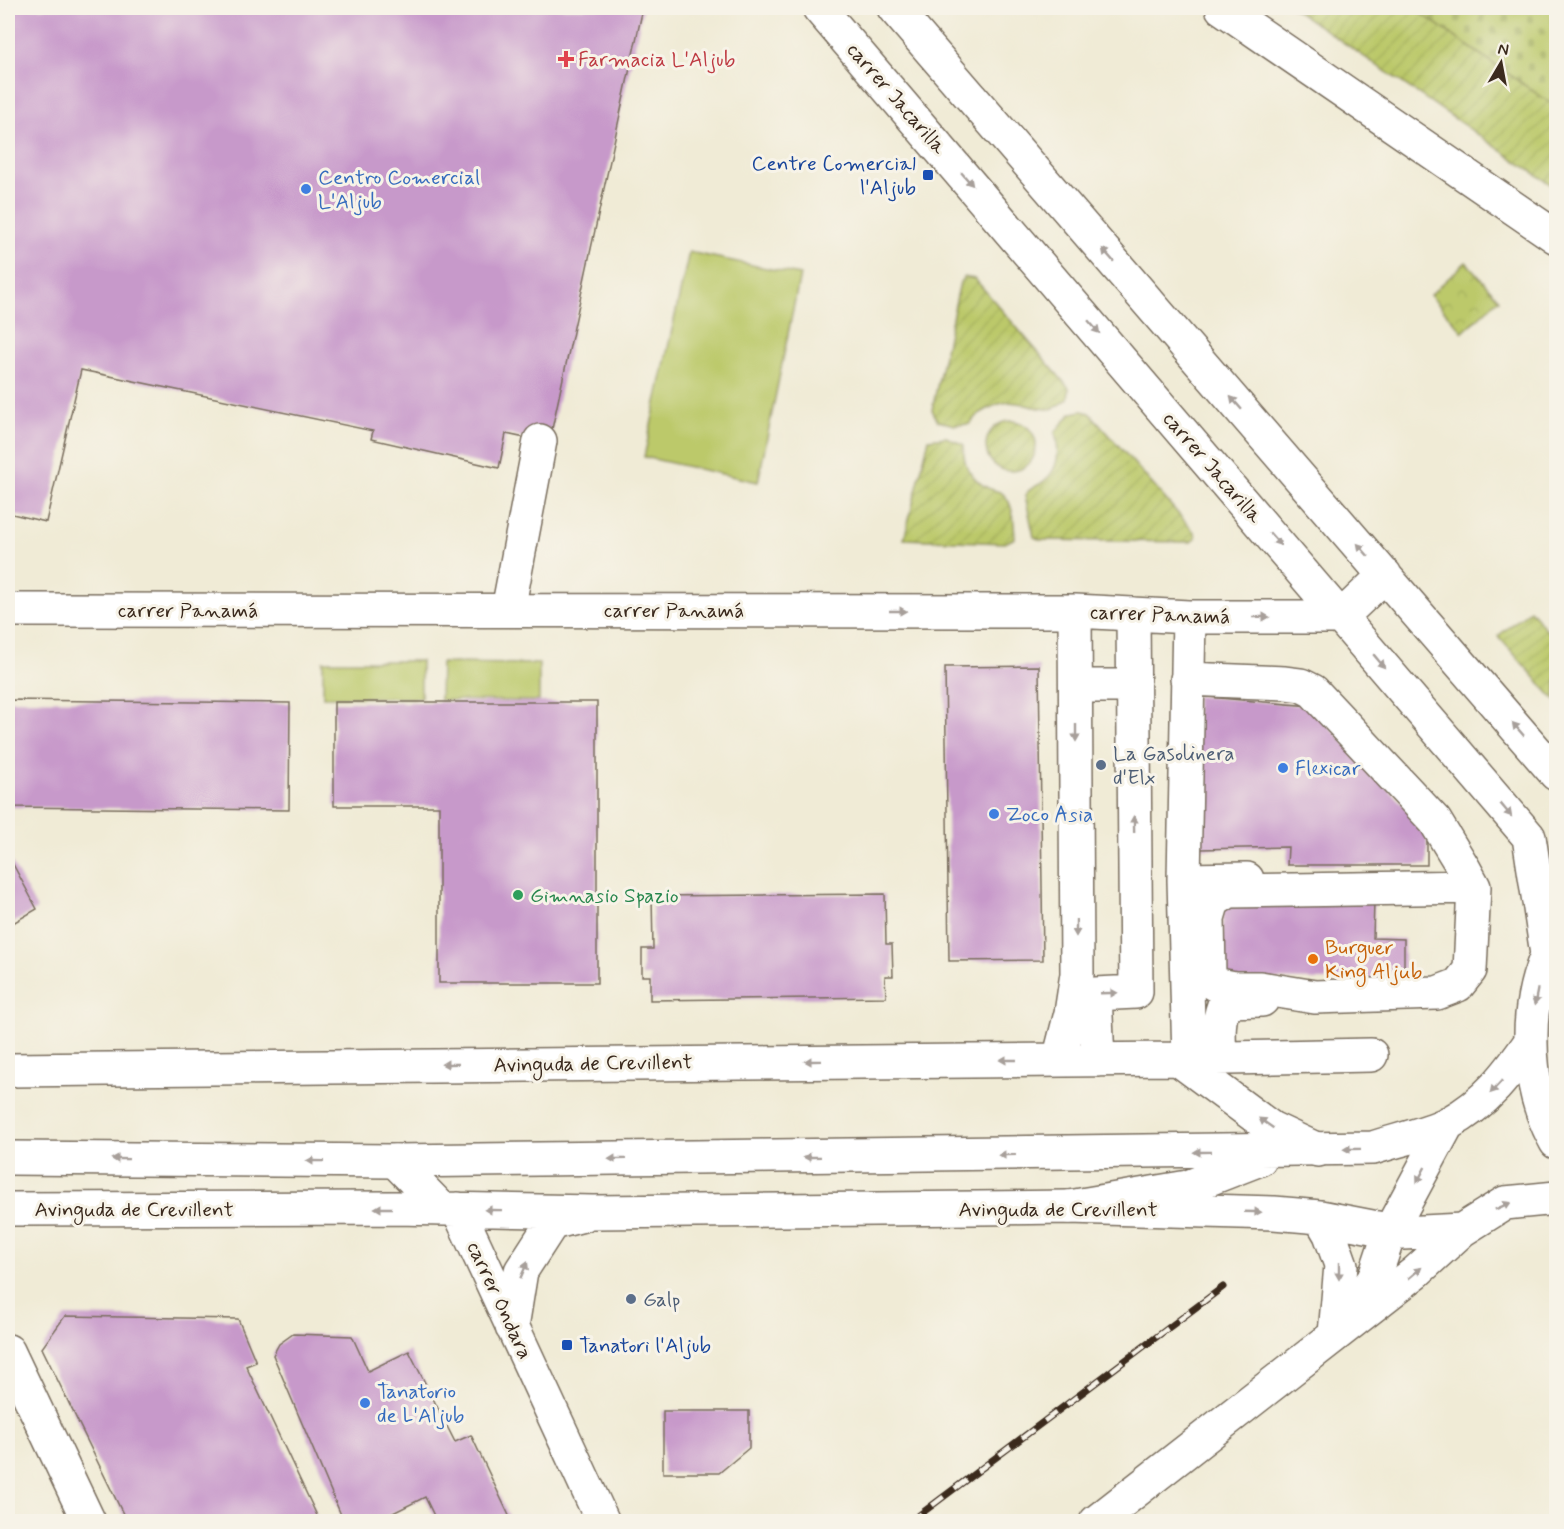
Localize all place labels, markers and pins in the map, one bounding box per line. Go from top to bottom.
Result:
place label: Farmacia L'Aljub [578,46,735,74]
marker: Farmacia L'Aljub [559,52,573,66]
place label: Centre Comercial l'Aljub [752,150,916,202]
place label: Centro Comercial L'Aljub [318,164,480,216]
marker: Centre Comercial l'Aljub [921,168,935,182]
marker: Centro Comercial L'Aljub [299,182,313,196]
place label: La Gasolinera d'Elx [1113,740,1235,792]
place label: Flexicar [1295,755,1361,783]
marker: La Gasolinera d'Elx [1094,758,1108,772]
marker: Flexicar [1276,761,1290,775]
place label: Zoco Asia [1006,801,1093,829]
marker: Zoco Asia [987,807,1001,821]
place label: Gimnasio Spazio [530,882,679,910]
marker: Gimnasio Spazio [511,888,525,902]
place label: Burguer King Aljub [1325,934,1422,987]
marker: Burguer King Aljub [1306,952,1320,966]
place label: Galp [643,1286,680,1314]
marker: Galp [624,1292,638,1306]
place label: Tanatori l'Aljub [579,1332,711,1360]
marker: Tanatori l'Aljub [560,1338,574,1352]
place label: Tanatorio de L'Aljub [377,1378,464,1430]
marker: Tanatorio de L'Aljub [358,1396,372,1410]

